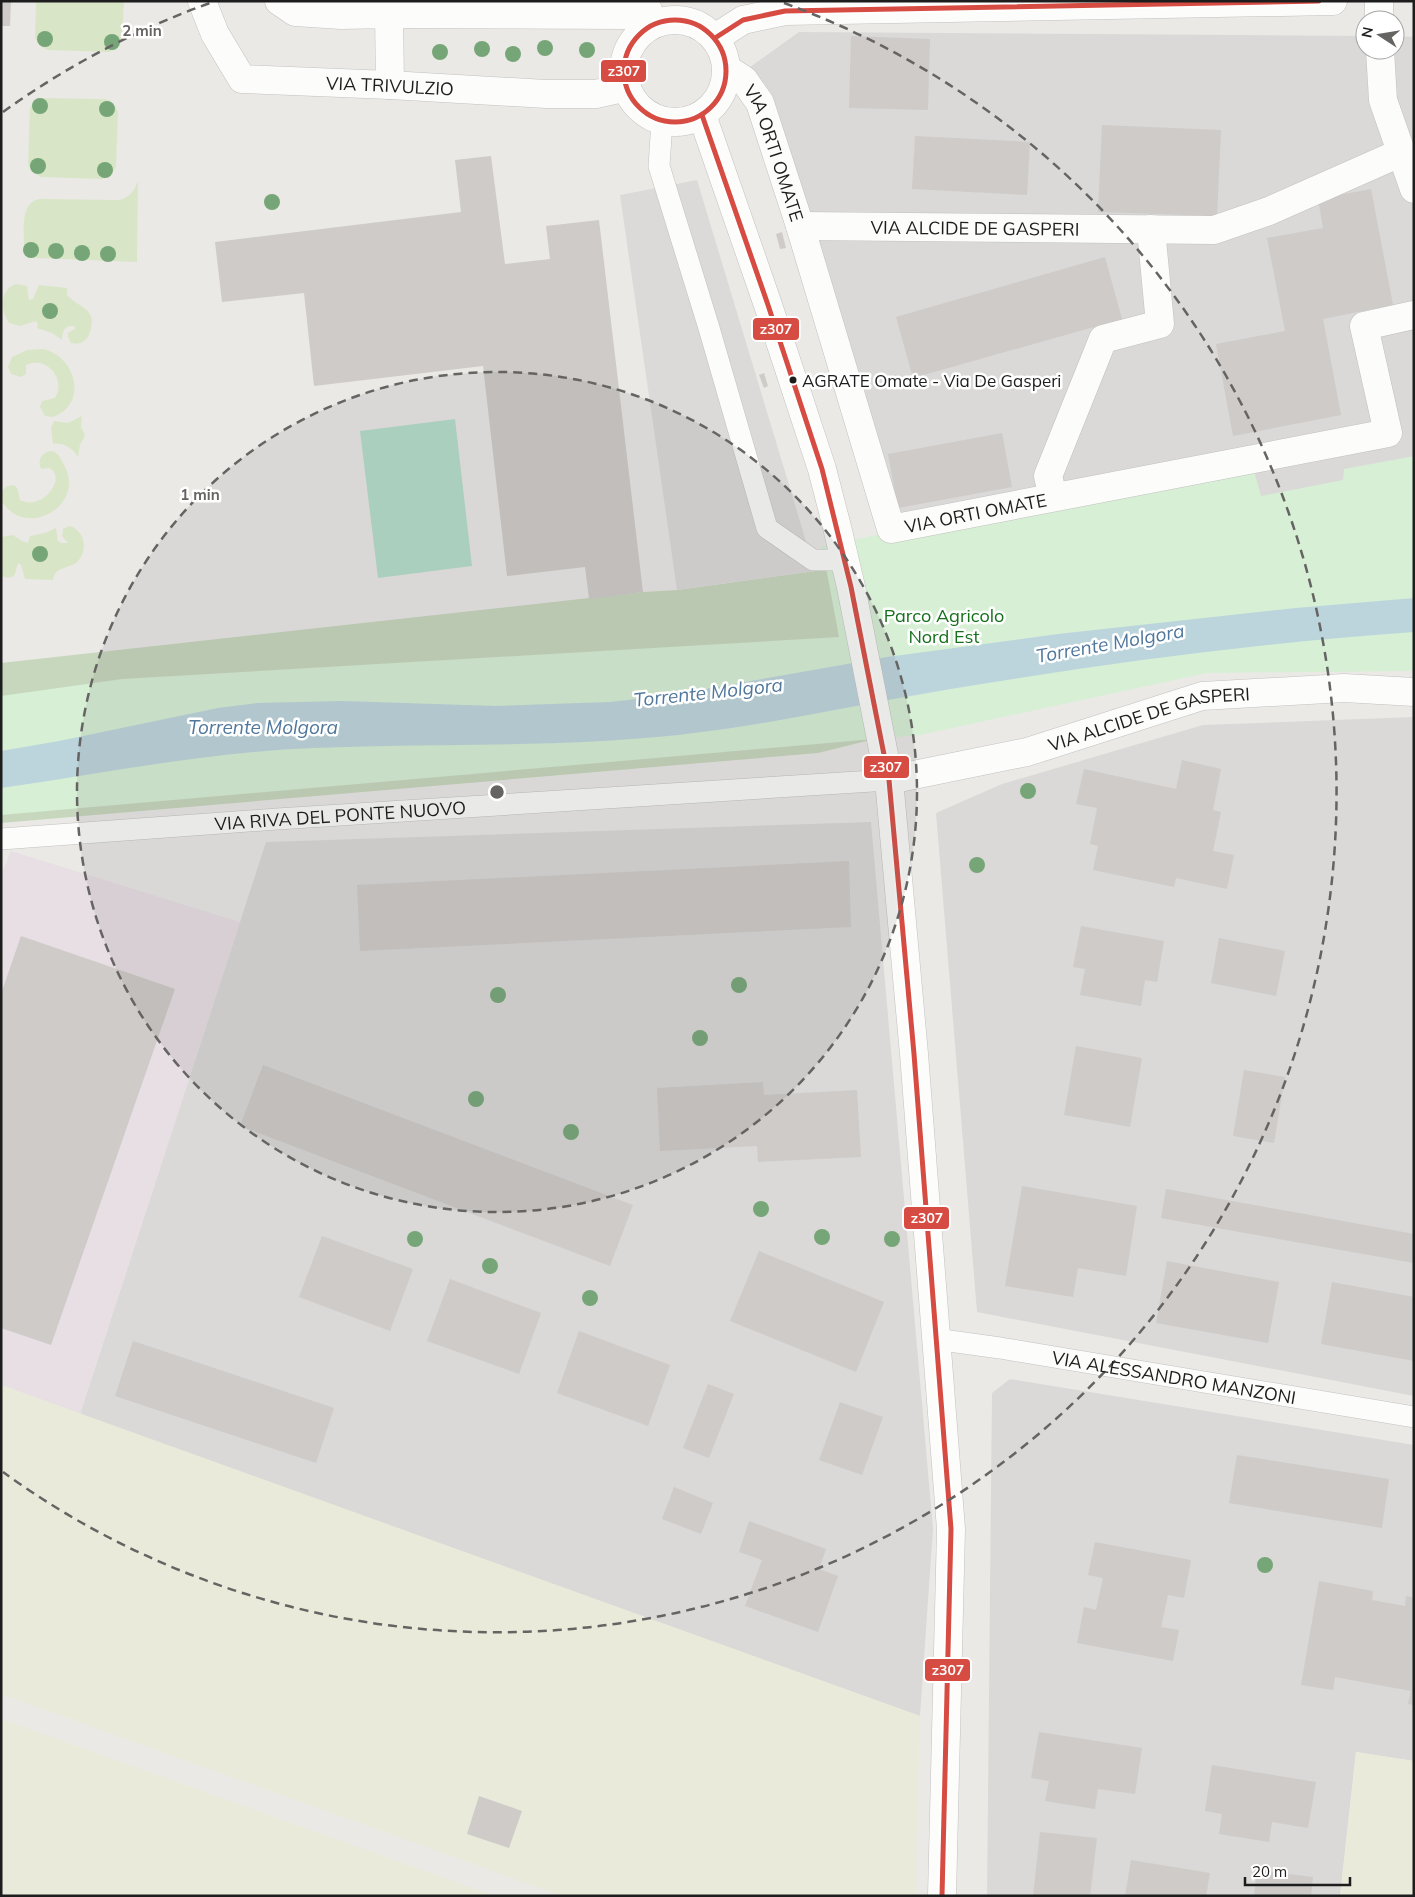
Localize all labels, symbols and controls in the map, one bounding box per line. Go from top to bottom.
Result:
north arrow [1355,10,1405,60]
text: 2 min [122,21,162,40]
text: N [1357,25,1377,39]
line badge: z307 [600,59,647,83]
text: z307 [608,62,640,80]
street label: VIA TRIVULZIO [325,71,455,100]
street label: VIA ORTI OMATE [739,80,809,224]
street label: VIA ALCIDE DE GASPERI [870,215,1080,240]
line badge: z307 [752,317,800,341]
text: z307 [760,320,792,338]
place label: AGRATE Omate - Via De Gasperi [802,370,1061,391]
marker: AGRATE Omate - Via De Gasperi [788,375,798,385]
text: 1 min [180,485,220,504]
street label: VIA ORTI OMATE [903,488,1048,538]
park label: Parco Agricolo Nord Est [884,604,1004,648]
water label: Torrente Molgora [1034,618,1186,668]
water label: Torrente Molgora [632,672,784,712]
street label: VIA ALCIDE DE GASPERI [1045,682,1251,756]
water label: Torrente Molgora [188,715,338,739]
line badge: z307 [863,755,910,779]
text: z307 [870,758,902,776]
centre of rings [488,783,506,801]
street label: VIA RIVA DEL PONTE NUOVO [214,795,467,835]
line badge: z307 [903,1206,950,1230]
text: z307 [911,1209,943,1227]
street label: VIA ALESSANDRO MANZONI [1050,1345,1298,1409]
line badge: z307 [924,1658,971,1682]
text: z307 [932,1661,964,1679]
scale bar [1245,1854,1350,1886]
text: 20 m [1252,1862,1287,1881]

